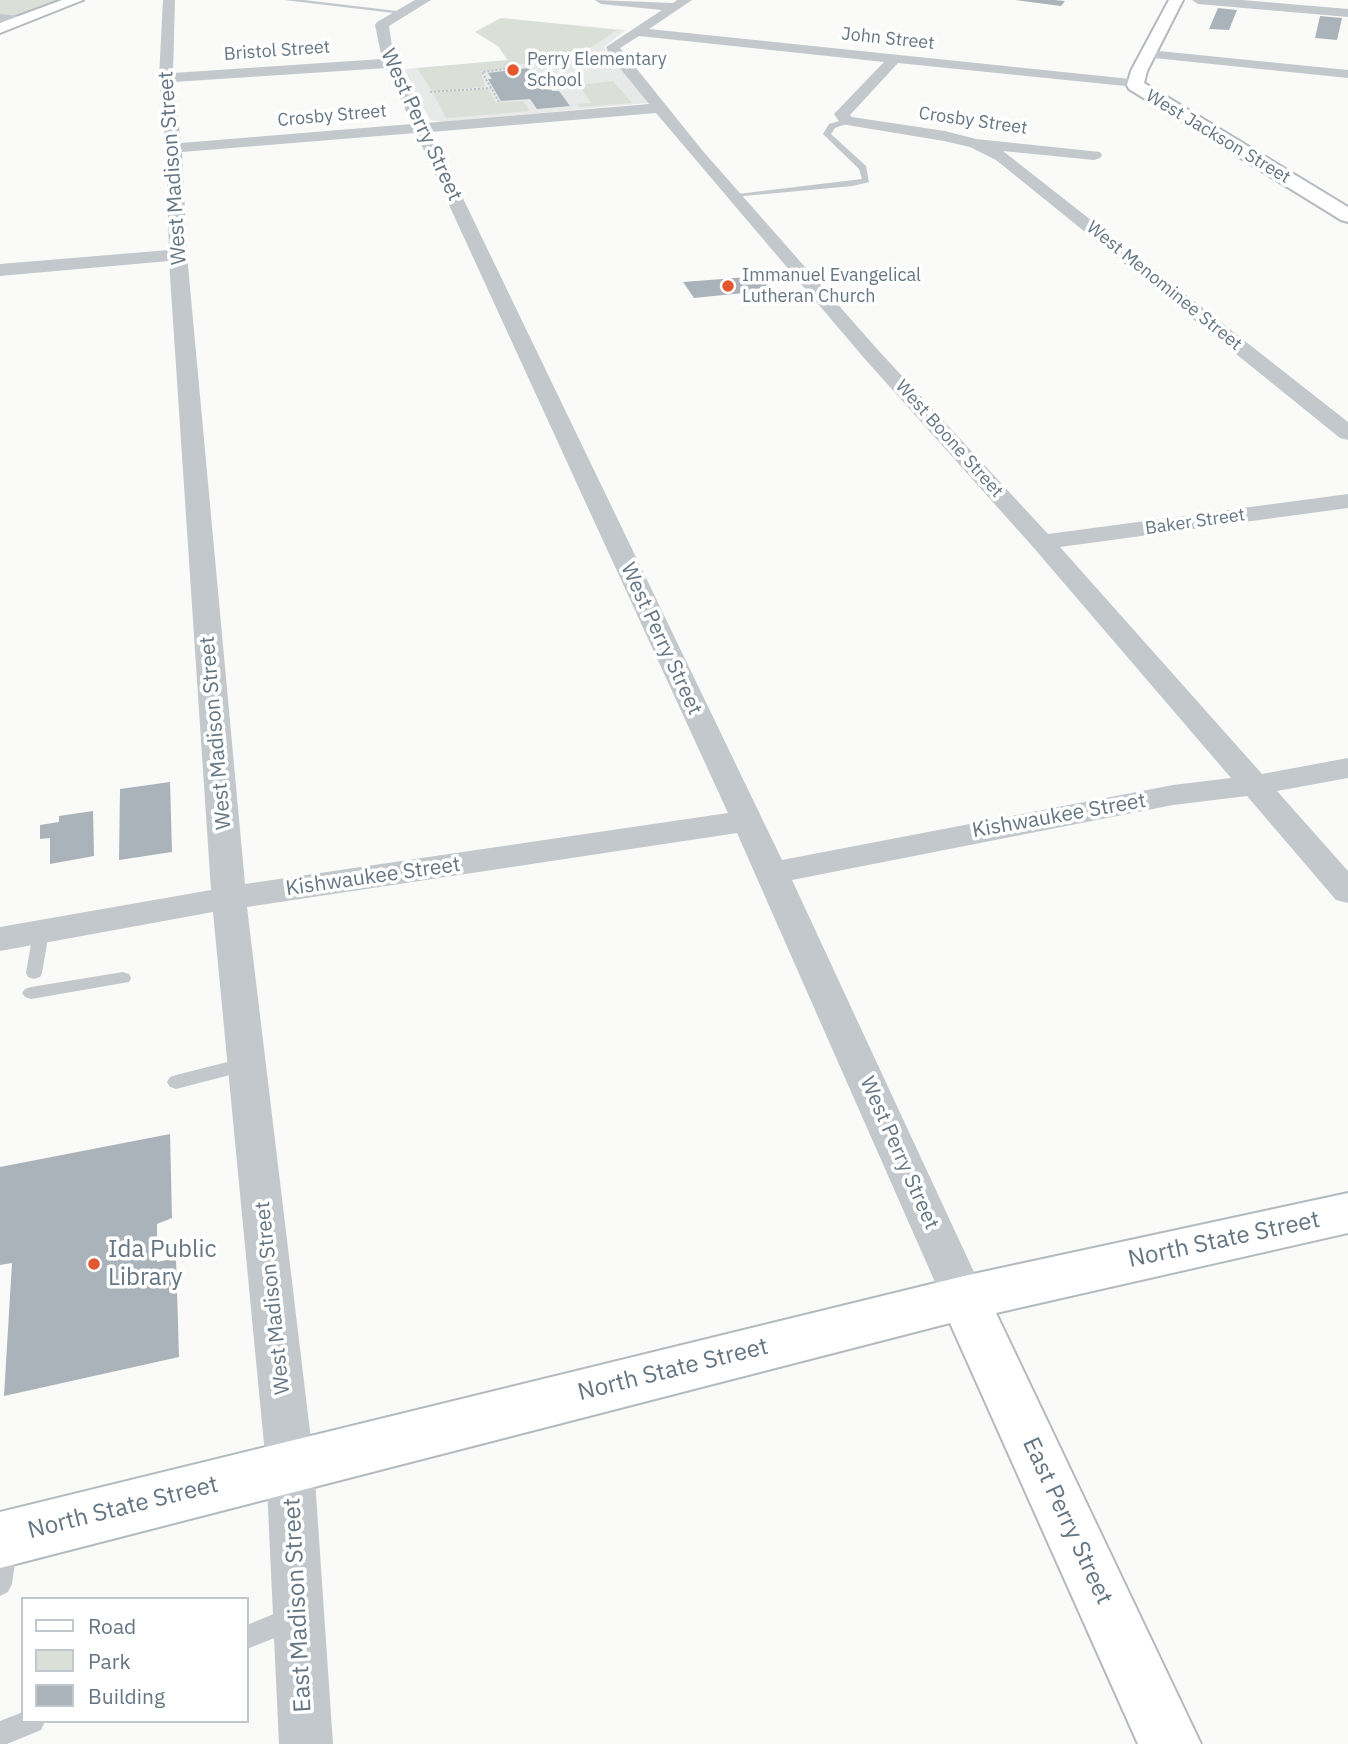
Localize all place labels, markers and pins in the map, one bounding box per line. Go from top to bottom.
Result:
place label: Perry Elementary School [527,49,667,92]
marker: Perry Elementary School [505,62,521,78]
place label: Immanuel Evangelical Lutheran Church [742,265,921,308]
marker: Immanuel Evangelical Lutheran Church [720,278,736,294]
place label: Ida Public Library [108,1236,217,1292]
marker: Ida Public Library [86,1256,102,1272]

